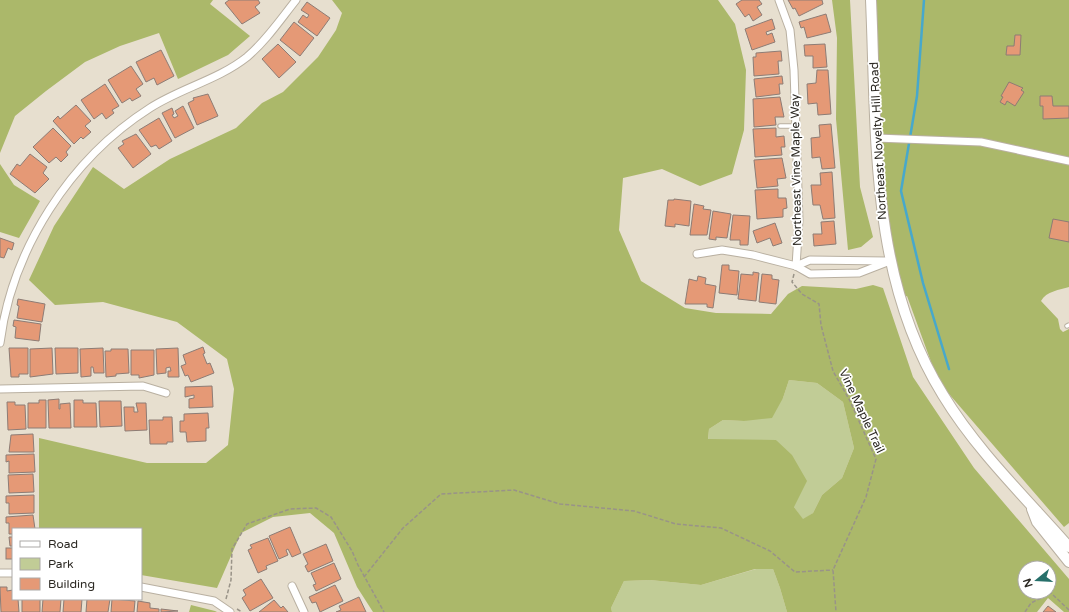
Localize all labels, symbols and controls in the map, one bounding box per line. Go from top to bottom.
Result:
street label: Northeast Novelty Hill Road [867,62,889,220]
street label: Northeast Vine Maple Way [788,93,804,246]
street label: Vine Maple Trail [836,367,888,455]
legend [12,528,142,600]
text: Road [48,537,78,551]
text: Park [48,557,74,571]
north arrow [1017,560,1057,600]
text: Building [48,577,95,591]
text: N [1020,577,1036,589]

